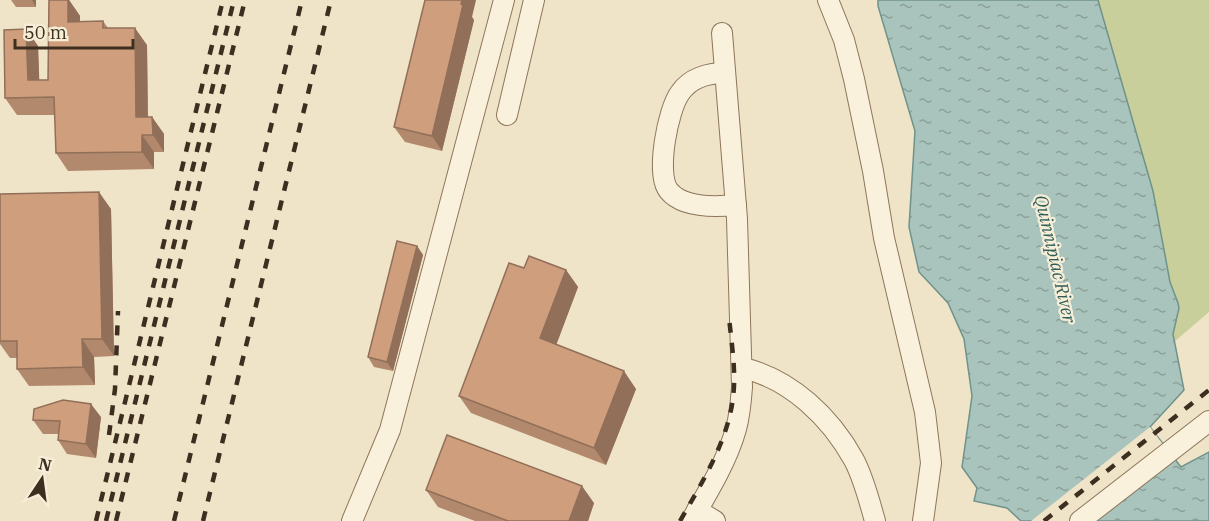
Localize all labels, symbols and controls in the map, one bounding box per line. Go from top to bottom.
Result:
scale bar [15,12,134,50]
text: 50 m [24,21,67,44]
water label: Quinnipiac River [1030,193,1082,326]
north arrow [12,449,72,509]
text: N [37,453,54,476]

